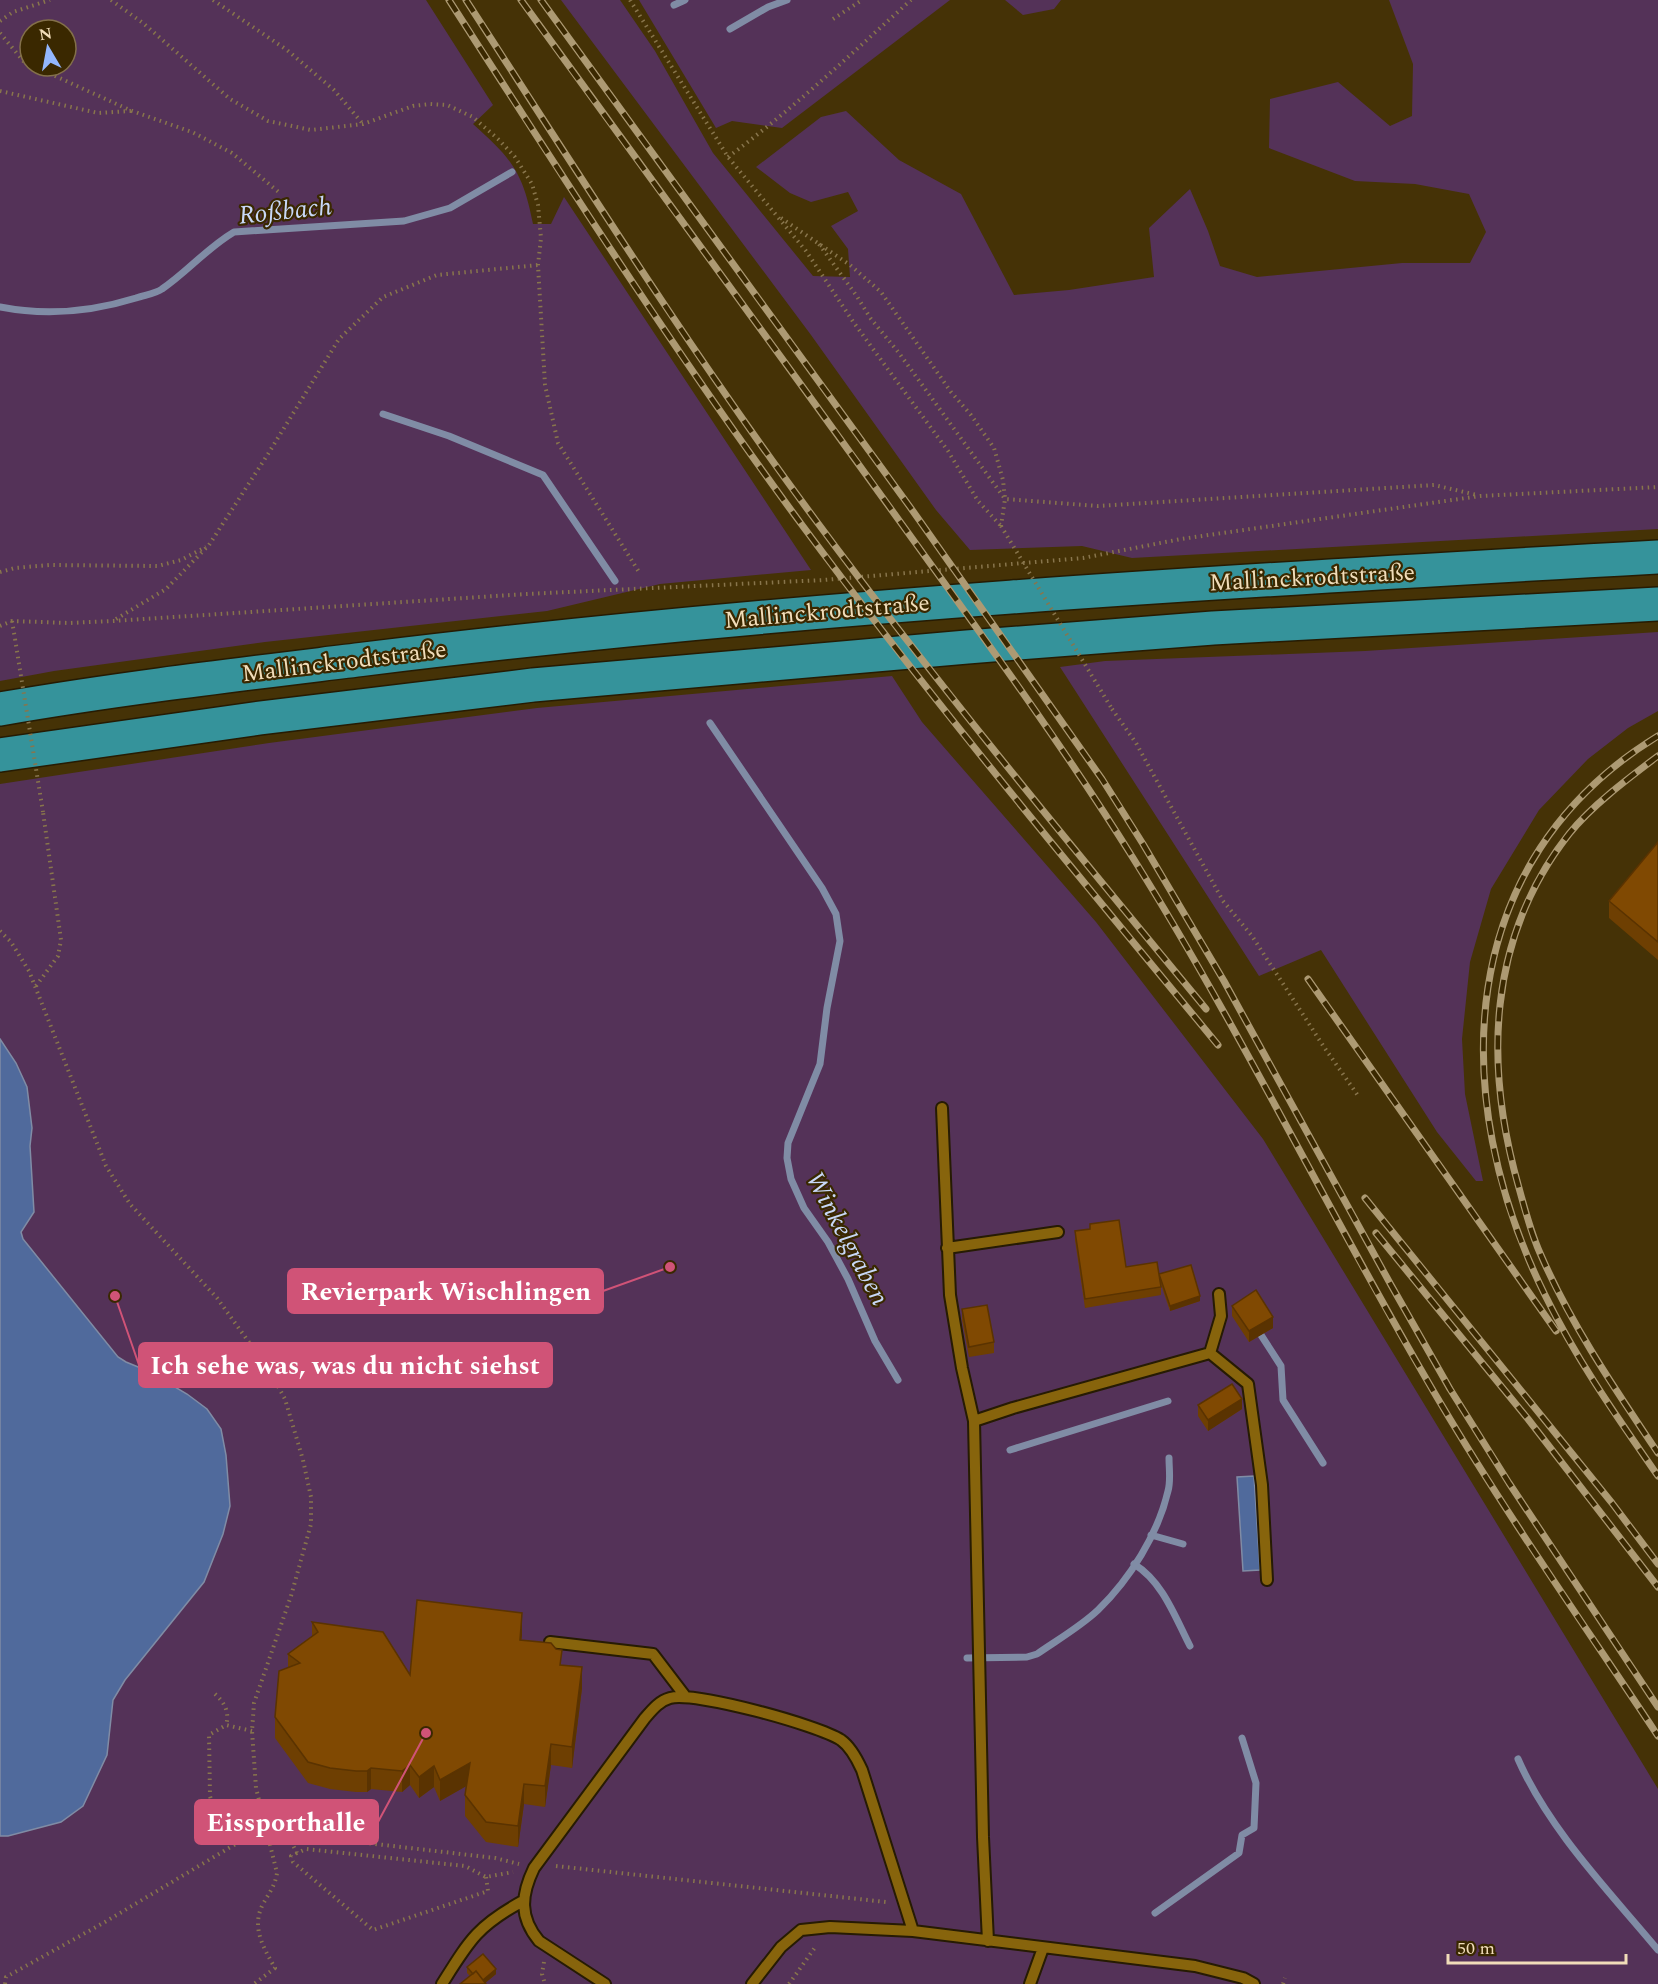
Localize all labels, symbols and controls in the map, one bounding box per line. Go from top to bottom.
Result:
north arrow [18,18,78,78]
text: N [37,21,54,47]
water label: Roßbach [236,186,334,236]
street label: Mallinckrodtstraße [1208,555,1416,601]
street label: Mallinckrodtstraße [723,585,931,639]
street label: Mallinckrodtstraße [240,632,449,692]
water label: Winkelgraben [795,1164,899,1313]
callout: Revierpark Wischlingen [288,1269,603,1313]
text: Revierpark Wischlingen [301,1272,591,1312]
callout: Ich sehe was, was du nicht siehst [139,1343,552,1387]
text: Ich sehe was, was du nicht siehst [150,1346,540,1386]
callout: Eissporthalle [195,1800,378,1844]
text: Eissporthalle [206,1803,366,1843]
scale bar [1448,1927,1626,1965]
text: 50 m [1457,1935,1495,1962]

